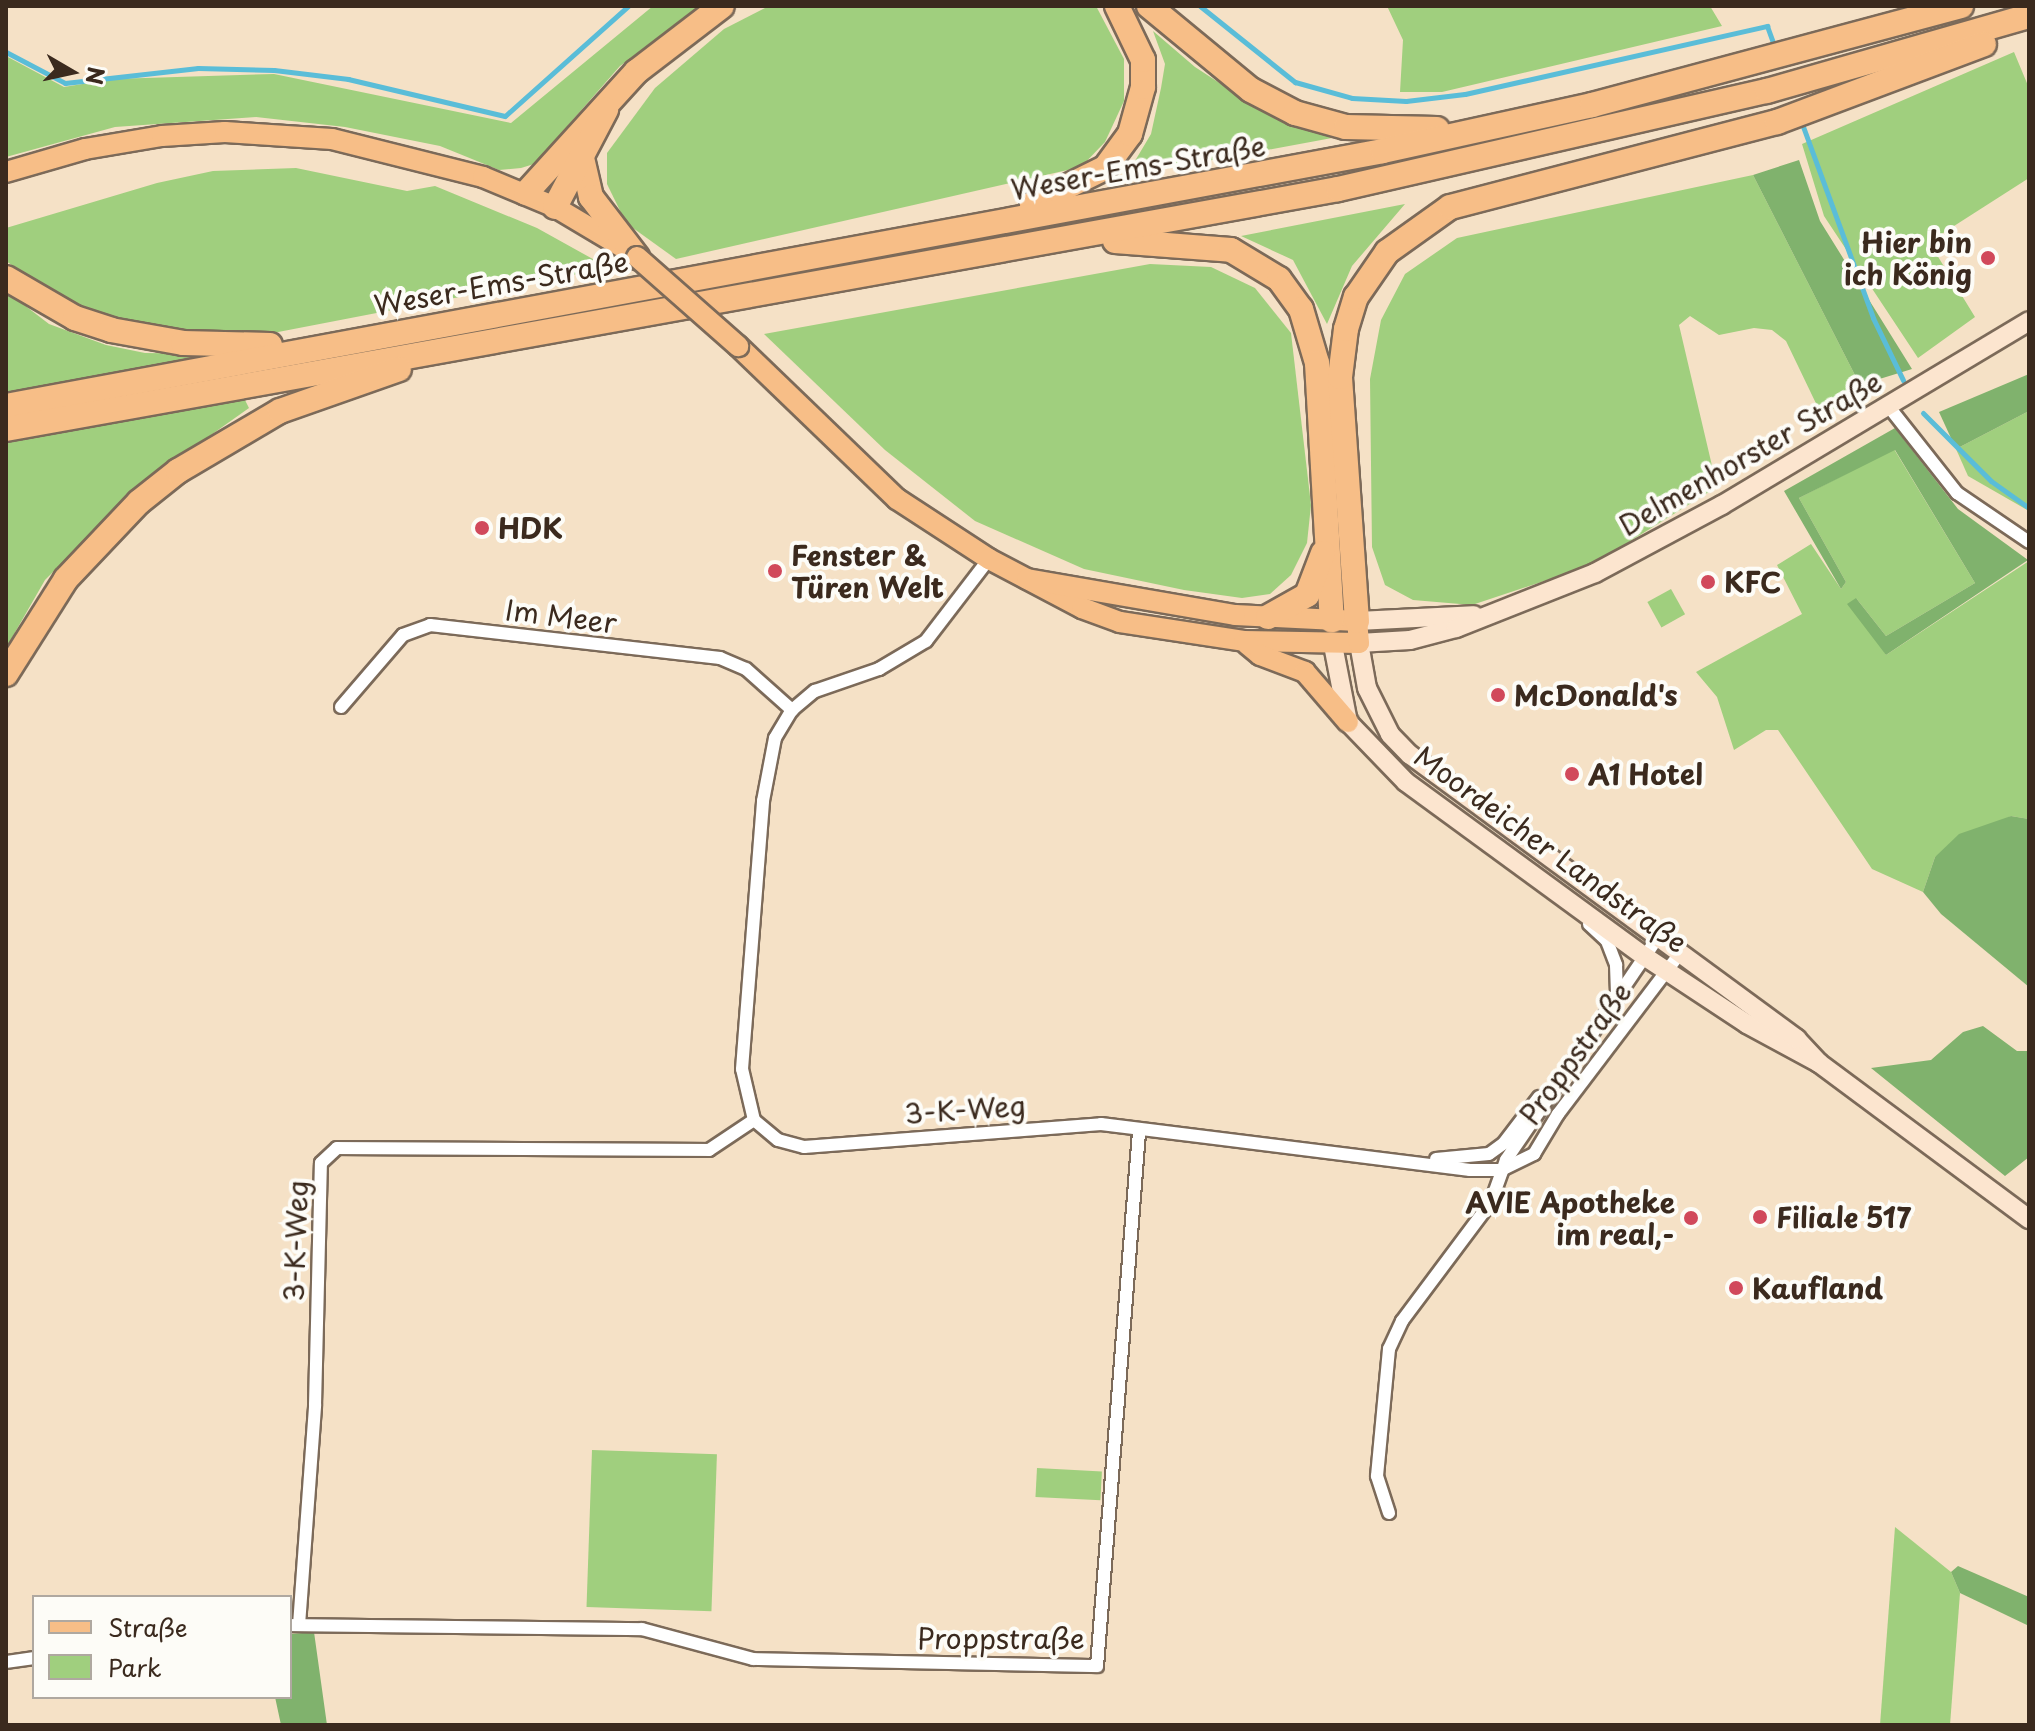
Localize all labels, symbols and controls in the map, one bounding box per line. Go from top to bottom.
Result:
north arrow [32,32,112,112]
text: N [79,65,114,87]
street label: Weser-Ems-Straße [1008,128,1268,206]
place label: Hier bin ich König [1842,225,1972,291]
street label: Weser-Ems-Straße [371,244,631,322]
marker: Hier bin ich König [1979,249,1997,267]
street label: Delmenhorster Straße [1612,364,1888,542]
place label: HDK [498,511,563,545]
marker: HDK [473,519,491,537]
place label: Fenster & Türen Welt [791,538,946,604]
marker: Fenster & Türen Welt [766,562,784,580]
place label: KFC [1724,565,1781,599]
marker: KFC [1699,573,1717,591]
street label: Im Meer [503,592,619,640]
place label: McDonald's [1514,678,1678,712]
marker: McDonald's [1489,686,1507,704]
street label: Moordeicher Landstraße [1407,738,1695,960]
place label: A1 Hotel [1588,757,1706,791]
marker: A1 Hotel [1563,765,1581,783]
street label: Proppstraße [1512,975,1638,1131]
street label: 3-K-Weg [903,1088,1027,1130]
street label: 3-K-Weg [276,1180,314,1302]
place label: AVIE Apotheke im real,- [1463,1185,1675,1251]
place label: Filiale 517 [1776,1200,1914,1234]
marker: Filiale 517 [1751,1208,1769,1226]
marker: AVIE Apotheke im real,- [1682,1209,1700,1227]
place label: Kaufland [1752,1271,1883,1305]
marker: Kaufland [1727,1279,1745,1297]
legend [32,1595,292,1699]
text: Straße [108,1609,187,1645]
street label: Proppstraße [917,1621,1085,1655]
text: Park [108,1649,162,1685]

